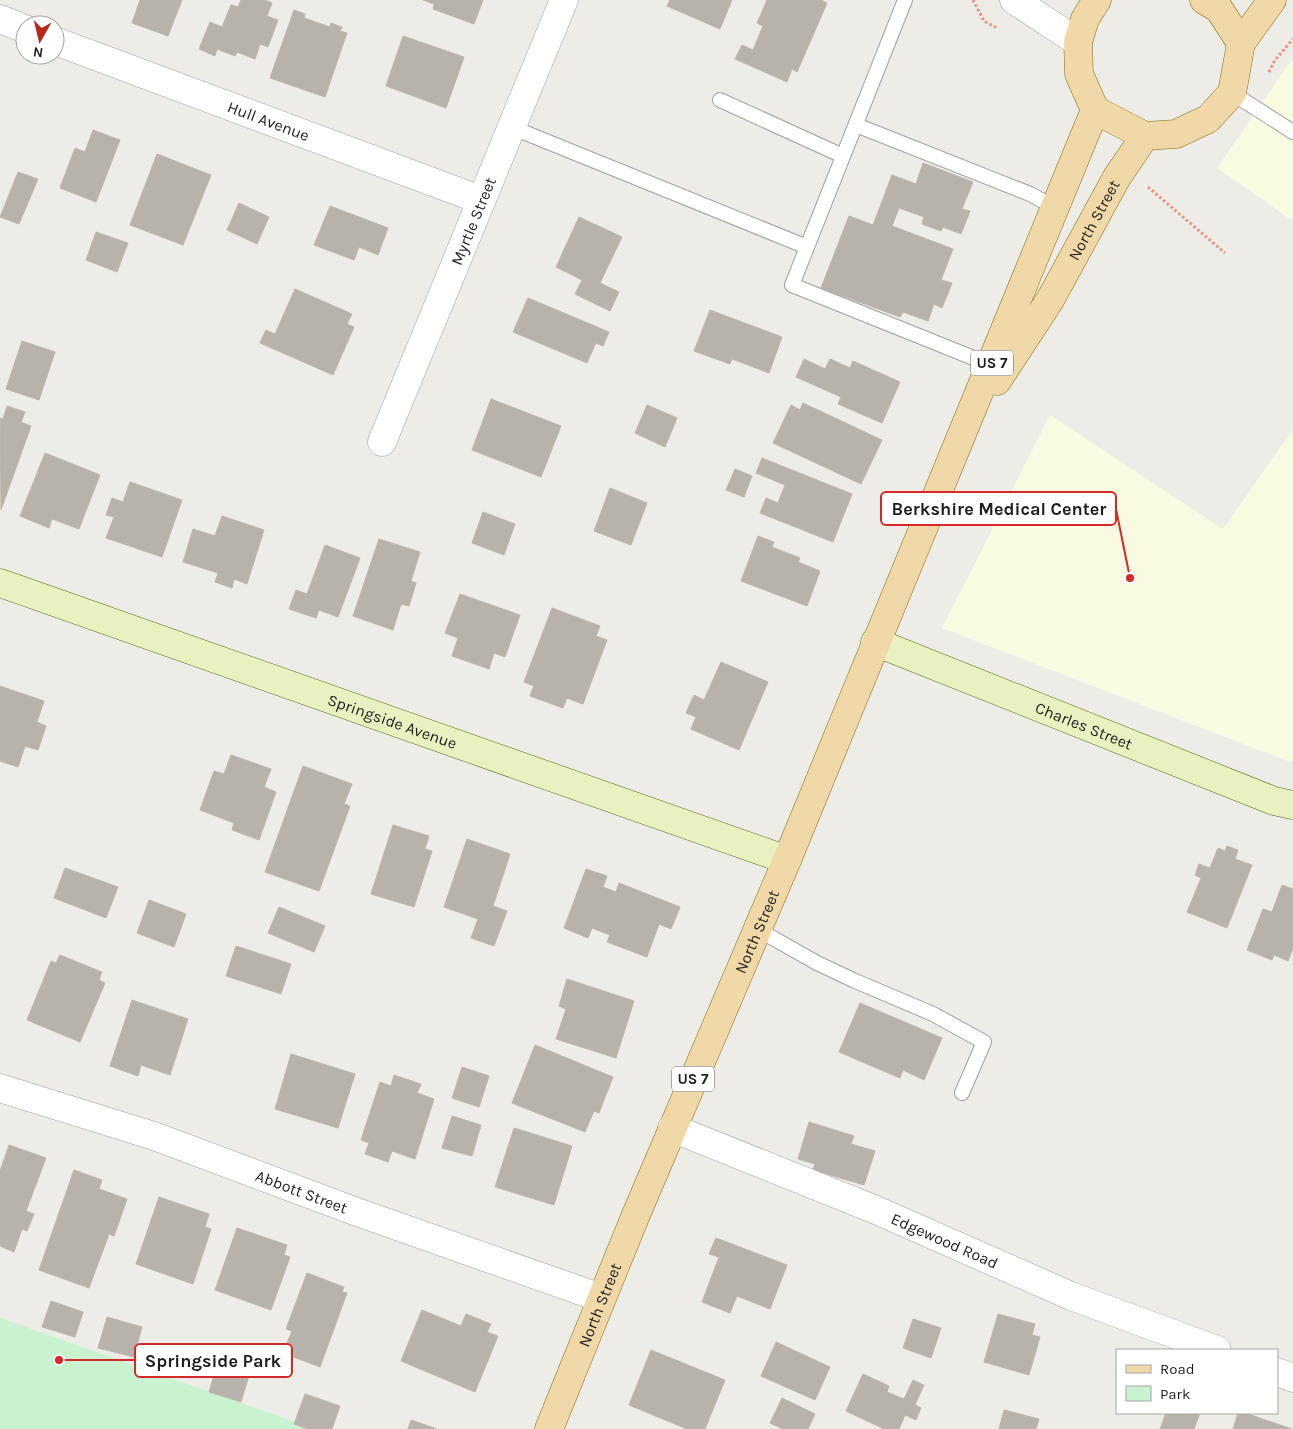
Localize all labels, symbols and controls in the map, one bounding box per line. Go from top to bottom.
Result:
north arrow [15,15,65,65]
text: N [32,43,44,61]
street label: Hull Avenue [225,97,312,145]
street label: Myrtle Street [447,174,500,268]
street label: North Street [1064,177,1124,264]
road number: US 7 [971,350,1013,376]
callout: Berkshire Medical Center [881,492,1116,525]
text: Berkshire Medical Center [892,498,1106,520]
street label: Springside Avenue [325,690,459,753]
street label: Charles Street [1032,698,1135,754]
street label: North Street [731,887,783,976]
road number: US 7 [672,1066,714,1092]
street label: Abbott Street [253,1166,350,1218]
street label: Edgewood Road [888,1209,1001,1273]
street label: North Street [574,1260,625,1350]
callout: Springside Park [135,1344,292,1377]
legend [1116,1349,1278,1414]
text: Springside Park [145,1350,282,1372]
text: Road [1160,1360,1195,1378]
text: Park [1160,1385,1190,1403]

